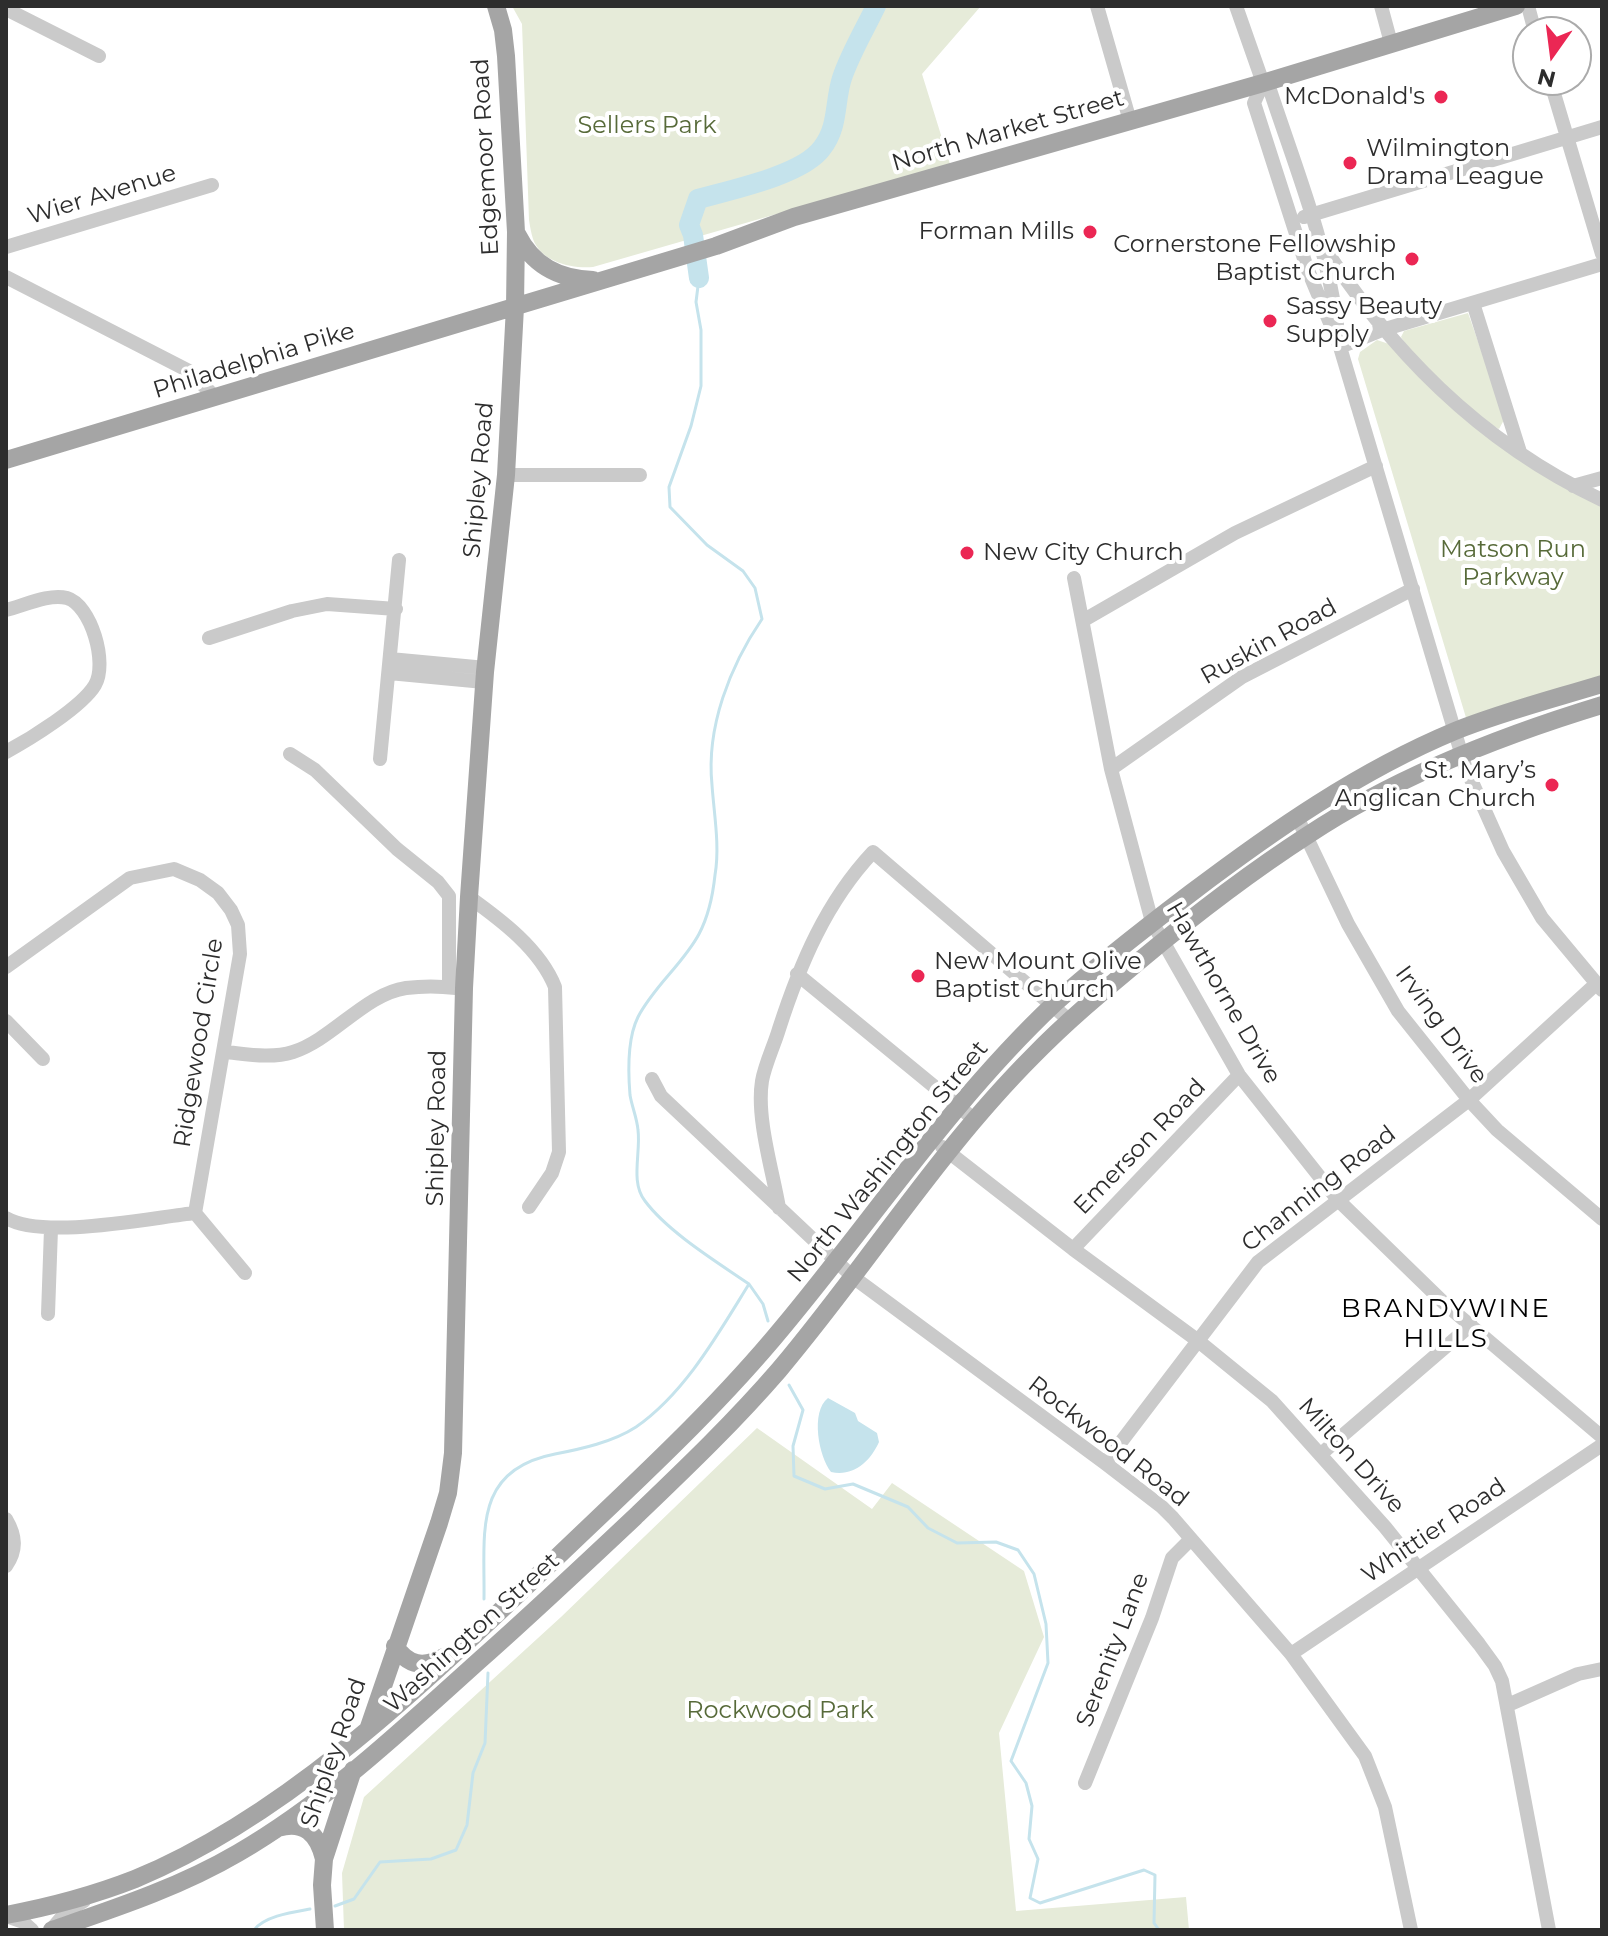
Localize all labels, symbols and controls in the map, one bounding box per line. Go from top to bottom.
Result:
north arrow [1512,16,1592,96]
street label: Edgemoor Road [466,58,506,256]
text: N [1535,63,1558,93]
place label: McDonald's [1284,83,1425,111]
street label: North Market Street [889,84,1127,178]
marker: McDonald's [1432,88,1450,106]
park label: Sellers Park [577,112,717,140]
place label: Wilmington Drama League [1366,135,1544,191]
marker: Wilmington Drama League [1341,154,1359,172]
street label: Wier Avenue [24,159,180,231]
place label: Forman Mills [919,218,1074,246]
marker: Forman Mills [1081,223,1099,241]
place label: Cornerstone Fellowship Baptist Church [1113,231,1396,287]
marker: Cornerstone Fellowship Baptist Church [1403,250,1421,268]
place label: Sassy Beauty Supply [1286,293,1442,349]
marker: Sassy Beauty Supply [1261,312,1279,330]
street label: Philadelphia Pike [150,317,358,405]
street label: Shipley Road [458,401,500,559]
park label: Matson Run Parkway [1440,536,1586,592]
place label: New City Church [983,539,1184,567]
marker: New City Church [958,544,976,562]
street label: Ruskin Road [1196,593,1342,691]
place label: St. Mary’s Anglican Church [1335,757,1536,813]
marker: St. Mary’s Anglican Church [1543,776,1561,794]
street label: Hawthorne Drive [1159,897,1287,1089]
street label: Ridgewood Circle [168,936,230,1150]
place label: New Mount Olive Baptist Church [934,948,1142,1004]
street label: Irving Drive [1389,961,1493,1089]
marker: New Mount Olive Baptist Church [909,967,927,985]
street label: North Washington Street [782,1035,994,1289]
street label: Shipley Road [421,1049,453,1207]
street label: Emerson Road [1068,1073,1212,1221]
street label: Channing Road [1236,1120,1402,1258]
district label: BRANDYWINE HILLS [1341,1293,1551,1354]
street label: Rockwood Road [1022,1370,1194,1514]
street label: Milton Drive [1292,1392,1410,1520]
street label: Whittier Road [1357,1472,1511,1590]
street label: Washington Street [378,1547,566,1719]
street label: Serenity Lane [1070,1569,1156,1731]
street label: Shipley Road [295,1674,373,1832]
park label: Rockwood Park [686,1697,874,1725]

